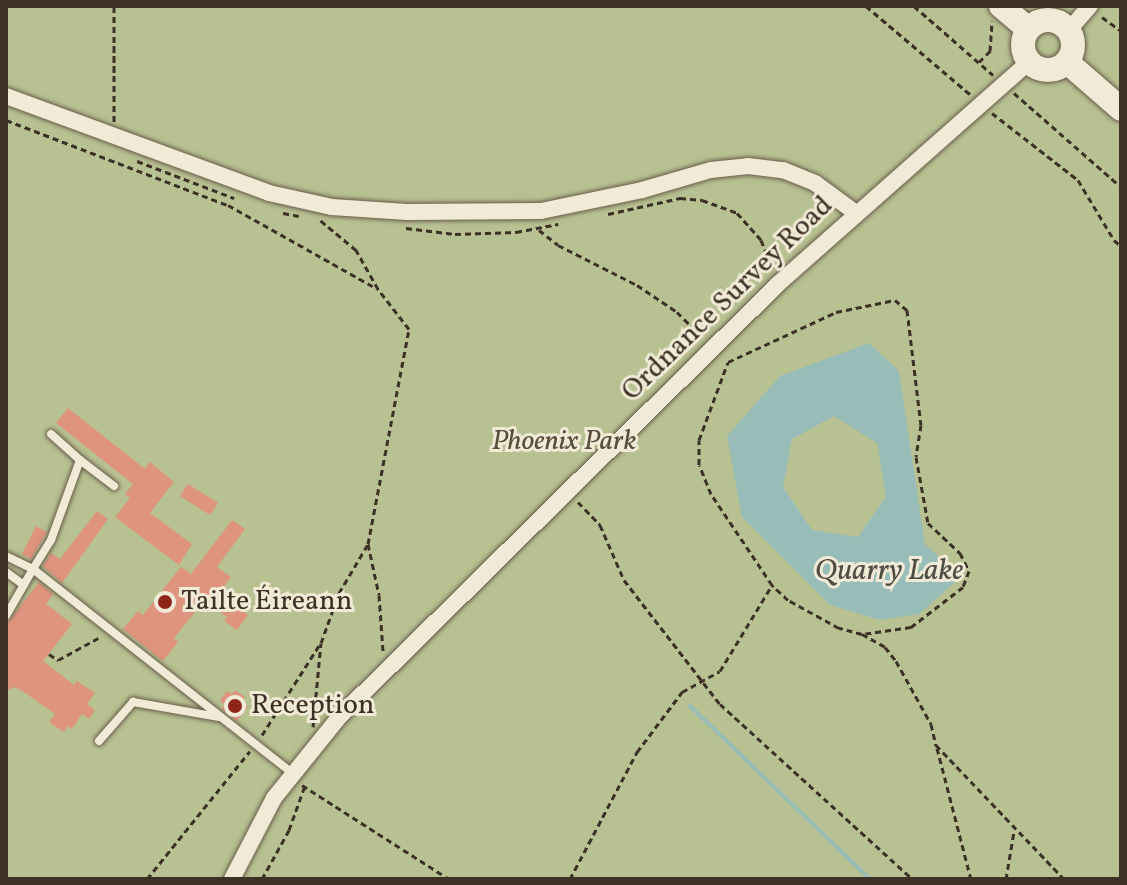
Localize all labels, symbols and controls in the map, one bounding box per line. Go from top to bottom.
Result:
street label: Ordnance Survey Road [615,189,841,409]
park label: Phoenix Park [492,425,636,459]
water label: Quarry Lake [815,553,963,589]
place label: Tailte Éireann [181,585,352,619]
marker: Tailte Éireann [156,593,174,611]
place label: Reception [251,689,375,723]
marker: Reception [226,697,244,715]

